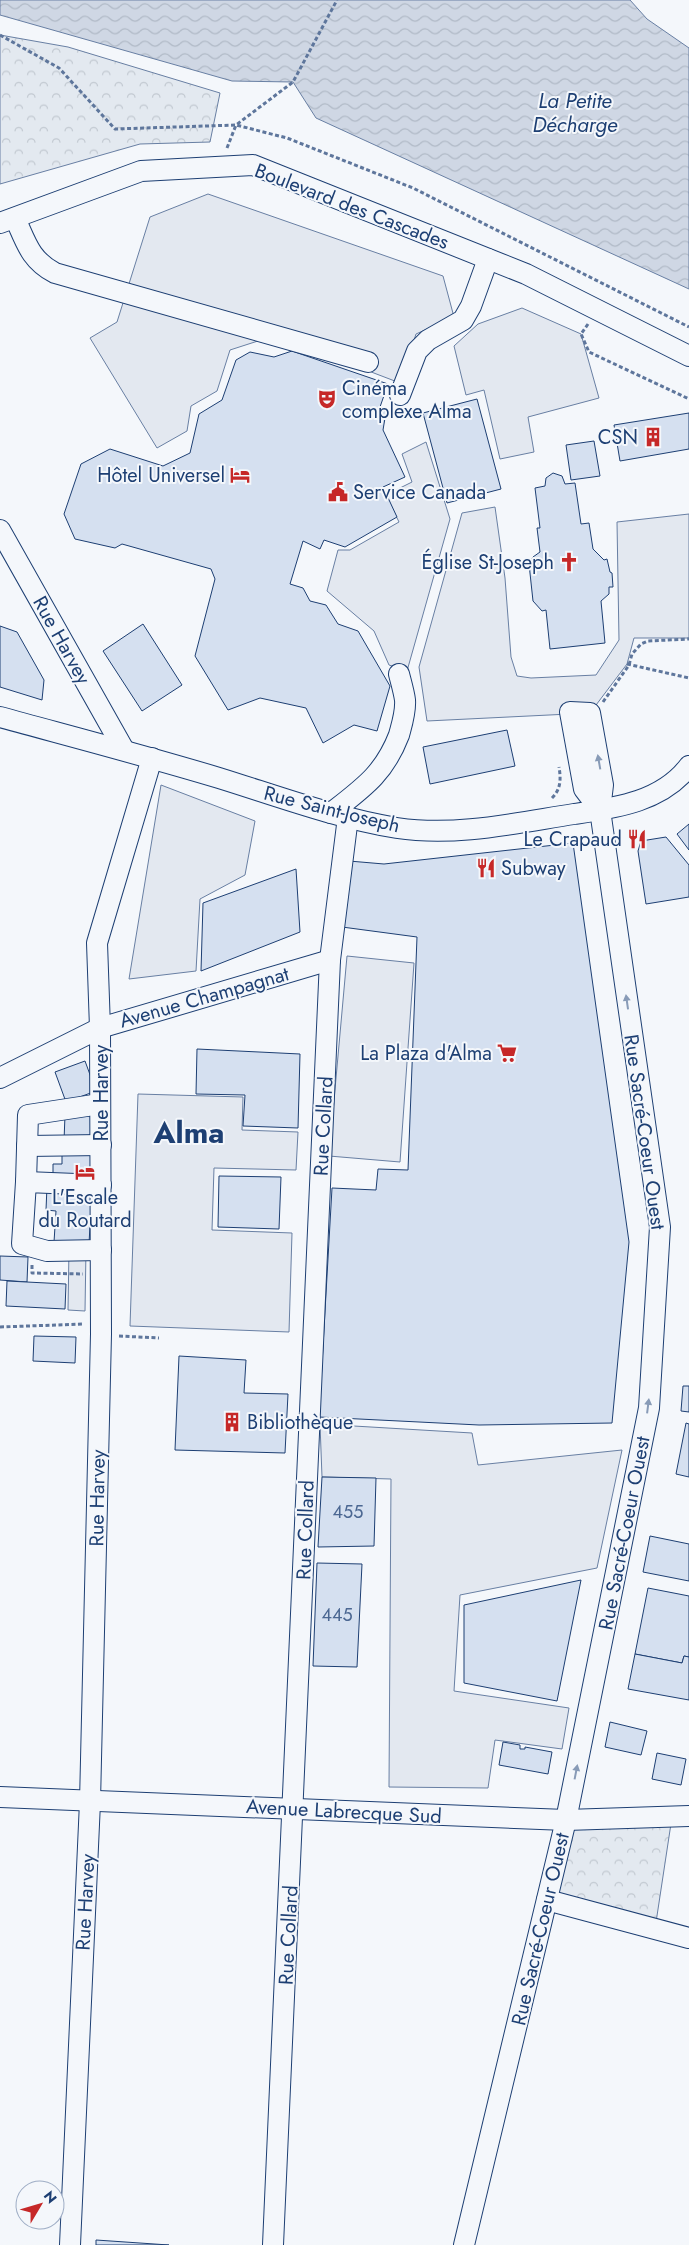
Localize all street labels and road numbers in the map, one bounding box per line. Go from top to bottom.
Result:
street label: Boulevard des Cascades [250,156,453,257]
street label: Rue Harvey [25,591,98,690]
street label: Rue Saint-Joseph [261,779,403,840]
street label: Avenue Champagnat [116,959,292,1036]
street label: Rue Sacré-Coeur Ouest [616,1033,673,1232]
street label: Rue Harvey [87,1044,116,1141]
street label: Rue Collard [306,1075,341,1177]
street label: Rue Sacré-Coeur Ouest [591,1433,658,1633]
street label: Rue Harvey [82,1449,113,1547]
street label: Rue Collard [289,1480,322,1580]
street label: Avenue Labrecque Sud [245,1792,443,1831]
street label: Rue Sacré-Coeur Ouest [504,1830,577,2028]
street label: Rue Harvey [68,1853,103,1951]
street label: Rue Collard [271,1884,306,1986]

